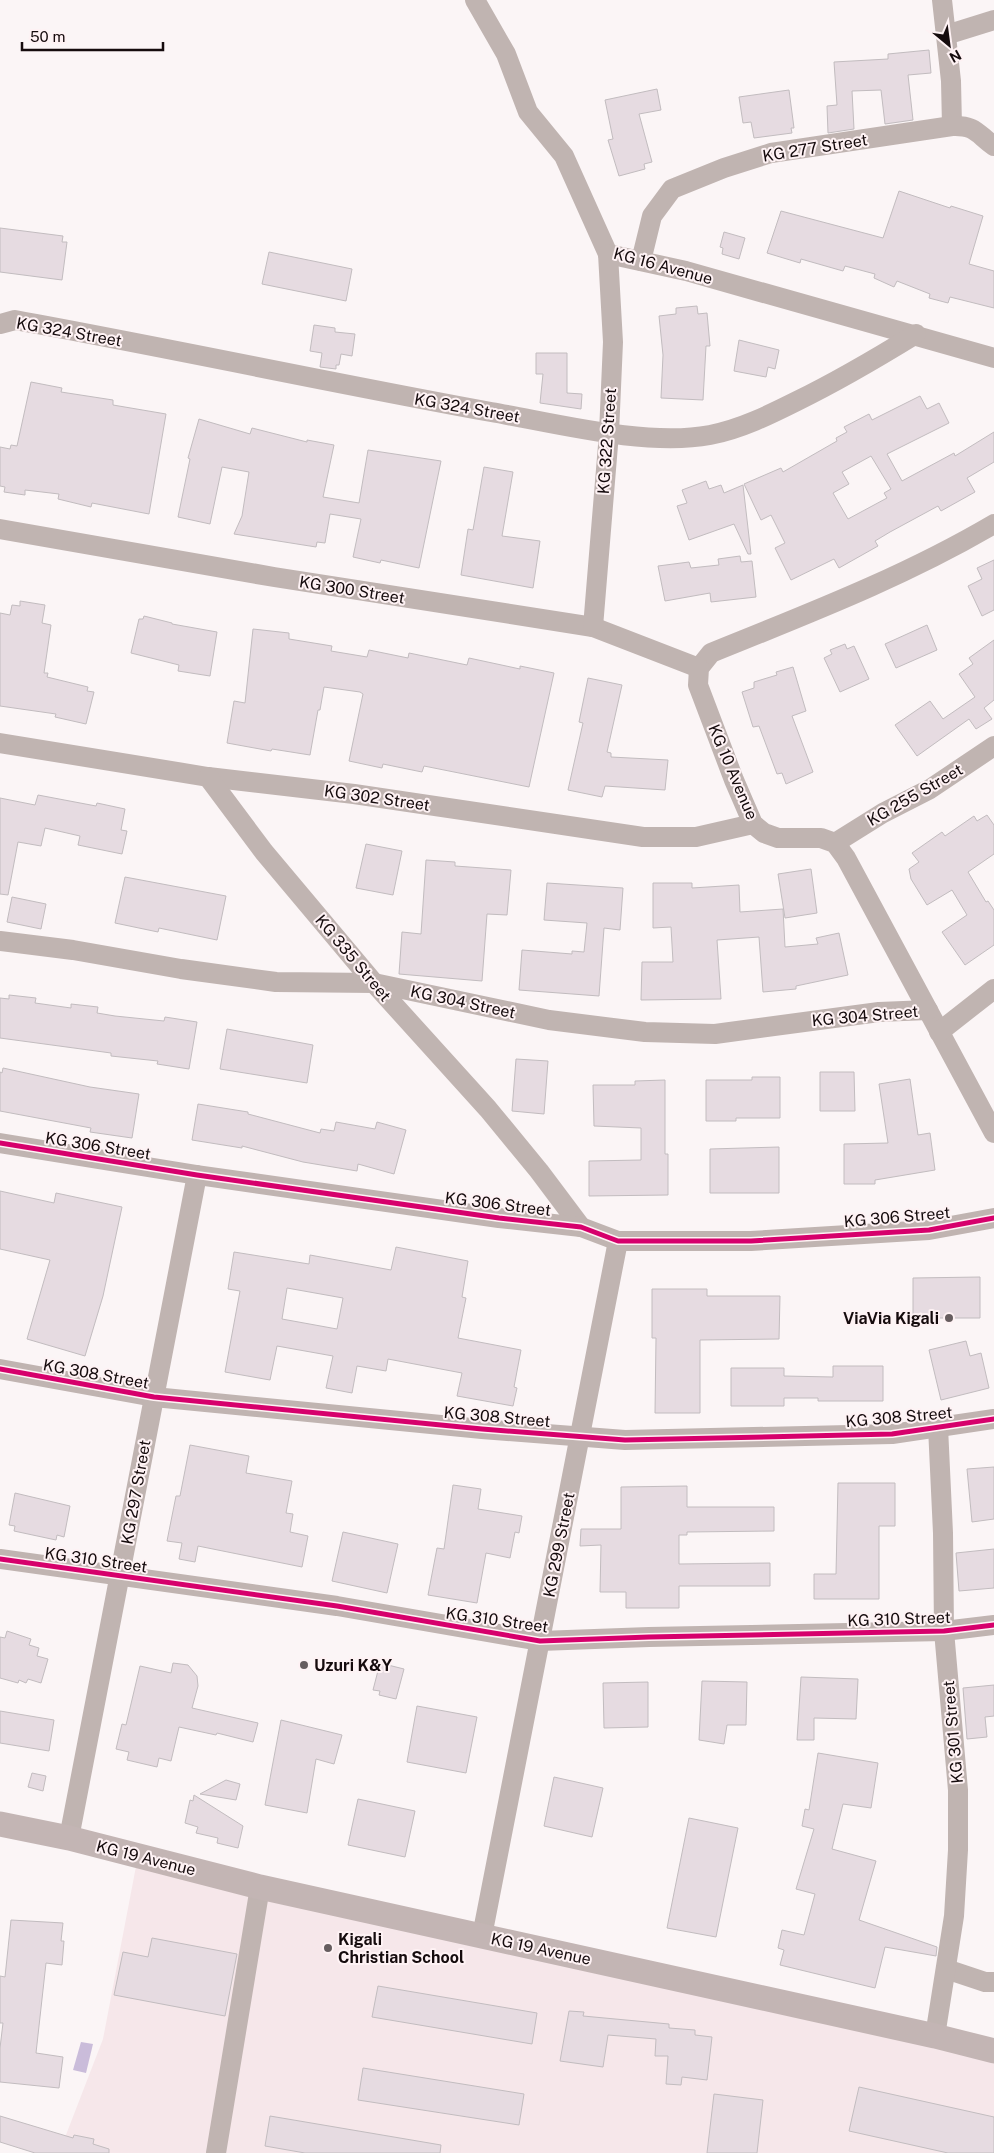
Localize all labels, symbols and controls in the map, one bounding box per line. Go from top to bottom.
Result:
scale bar [22,20,164,52]
north arrow [924,20,974,70]
text: 50 m [30,28,65,45]
text: N [947,47,964,66]
street label: KG 277 Street [761,130,869,166]
street label: KG 16 Avenue [611,244,715,288]
street label: KG 324 Street [15,313,123,351]
street label: KG 322 Street [594,387,620,495]
street label: KG 324 Street [413,389,521,427]
street label: KG 300 Street [298,572,406,608]
street label: KG 10 Avenue [704,721,762,823]
street label: KG 255 Street [864,760,966,830]
street label: KG 302 Street [323,781,431,815]
street label: KG 335 Street [311,911,395,1005]
street label: KG 304 Street [409,982,517,1022]
street label: KG 304 Street [811,1002,919,1030]
street label: KG 306 Street [44,1128,152,1164]
street label: KG 306 Street [444,1188,552,1220]
street label: KG 306 Street [843,1203,951,1231]
place label: ViaVia Kigali [843,1309,939,1328]
marker: ViaVia Kigali [943,1312,955,1324]
street label: KG 308 Street [42,1355,150,1393]
street label: KG 308 Street [443,1403,551,1431]
street label: KG 308 Street [845,1403,953,1431]
street label: KG 297 Street [117,1438,155,1546]
street label: KG 299 Street [540,1491,578,1599]
street label: KG 310 Street [43,1543,149,1577]
street label: KG 310 Street [444,1603,550,1637]
street label: KG 310 Street [847,1608,951,1630]
place label: Uzuri K&Y [314,1656,393,1675]
marker: Uzuri K&Y [298,1659,310,1671]
street label: KG 301 Street [939,1680,967,1784]
street label: KG 19 Avenue [94,1836,198,1880]
street label: KG 19 Avenue [489,1929,593,1969]
place label: Kigali Christian School [338,1930,464,1967]
marker: Kigali Christian School [322,1942,334,1954]

